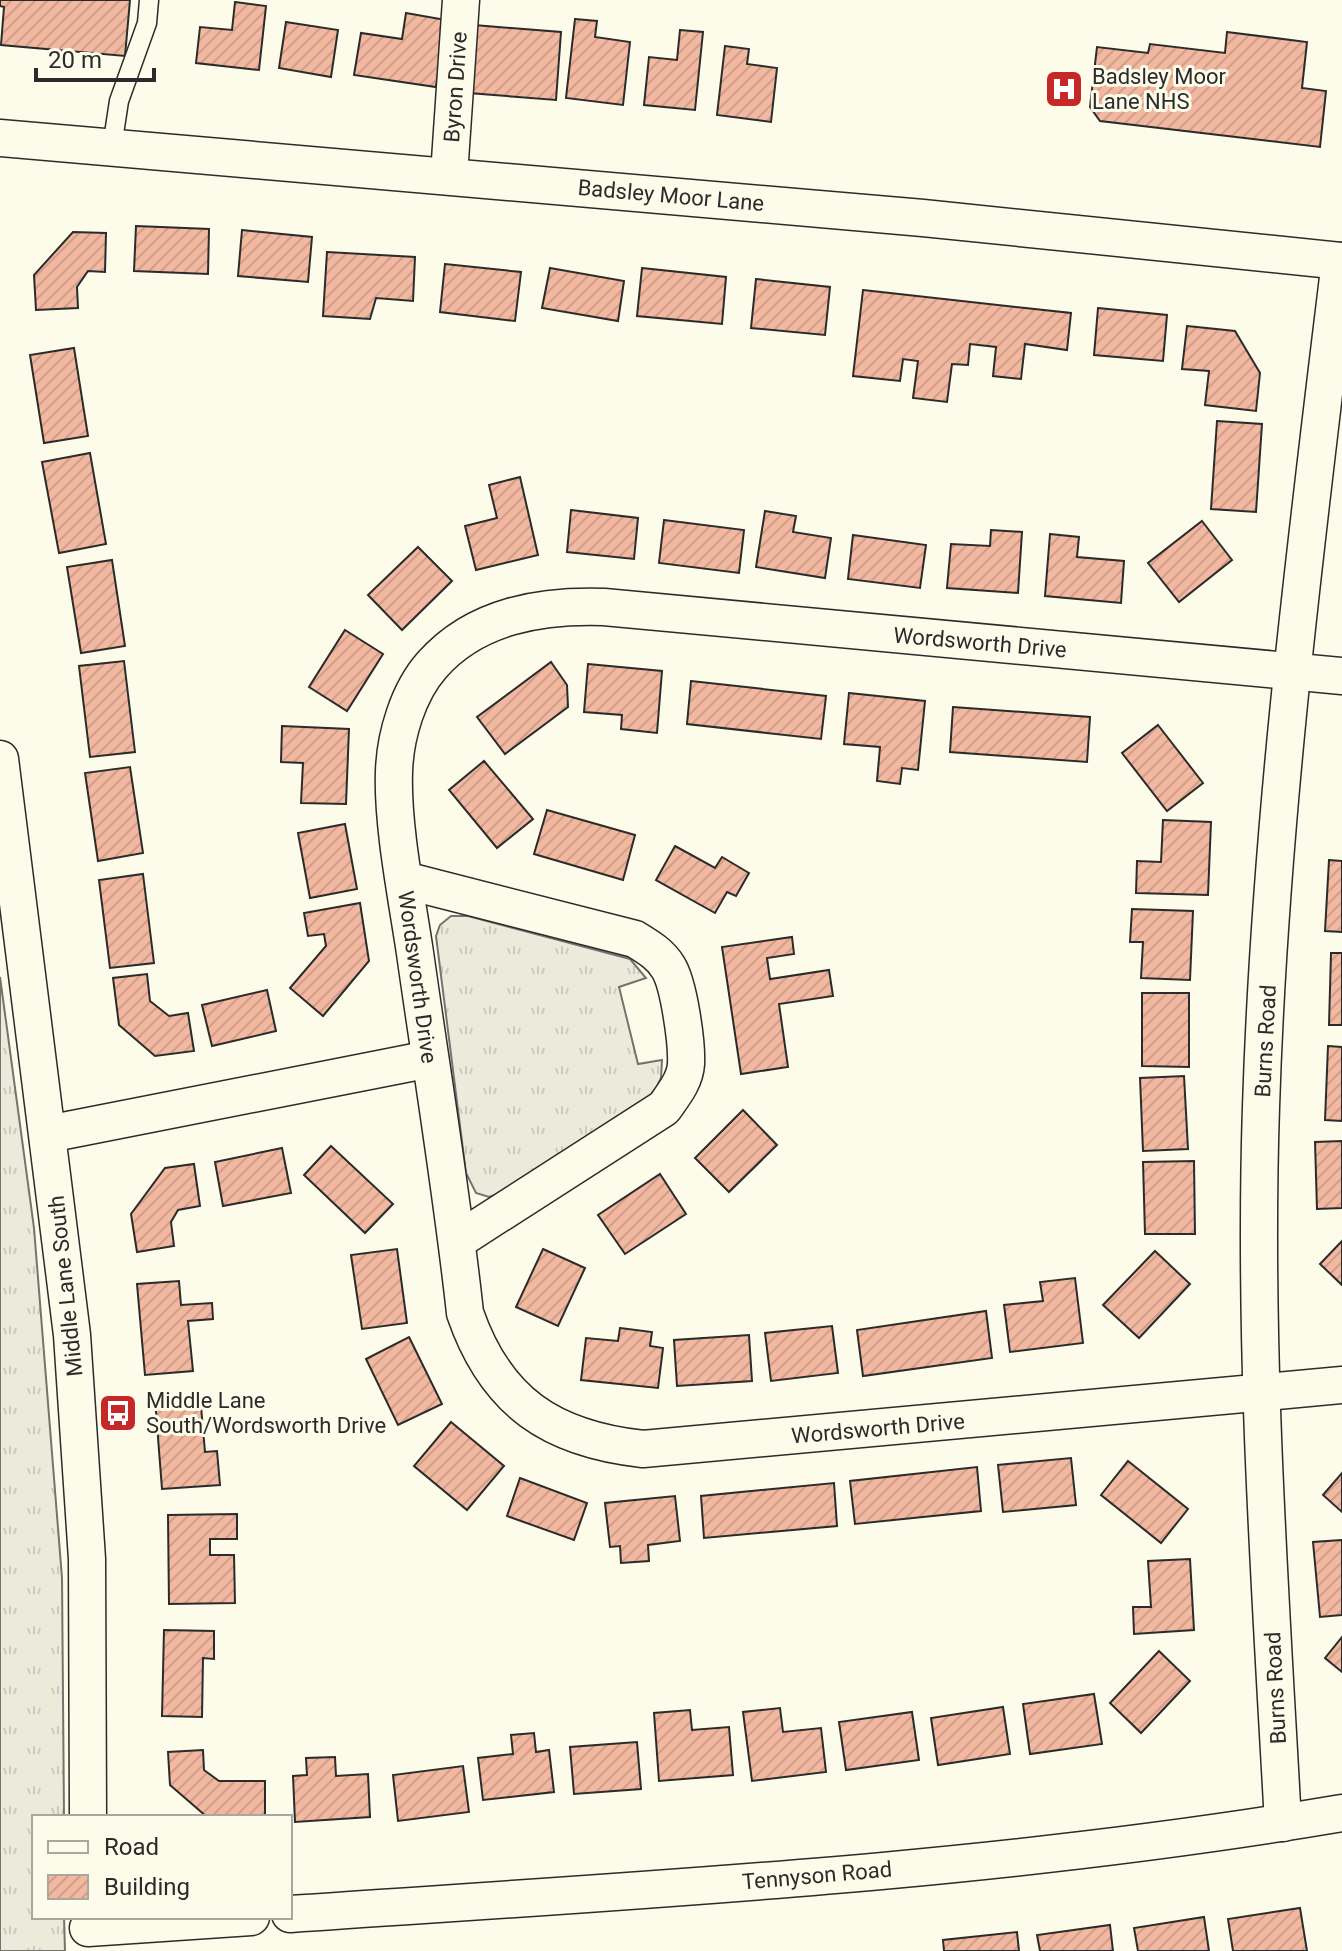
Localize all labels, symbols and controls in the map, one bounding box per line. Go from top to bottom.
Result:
street label: Byron Drive [439,31,472,143]
scale bar [36,32,154,82]
text: 20 m [48,46,102,74]
place label: Badsley Moor Lane NHS [1092,64,1226,114]
hospital icon: Badsley Moor Lane NHS [1043,68,1085,110]
street label: Badsley Moor Lane [577,175,765,216]
street label: Wordsworth Drive [892,622,1068,663]
street label: Wordsworth Drive [393,889,442,1065]
street label: Burns Road [1250,984,1281,1098]
street label: Middle Lane South [44,1194,87,1378]
place label: Middle Lane South/Wordsworth Drive [146,1388,386,1438]
bus stop icon: Middle Lane South/Wordsworth Drive [97,1392,139,1434]
street label: Wordsworth Drive [790,1408,966,1449]
street label: Burns Road [1260,1631,1291,1745]
legend [32,1815,292,1919]
text: Road [104,1833,159,1861]
street label: Tennyson Road [741,1856,893,1895]
text: Building [104,1873,190,1901]

